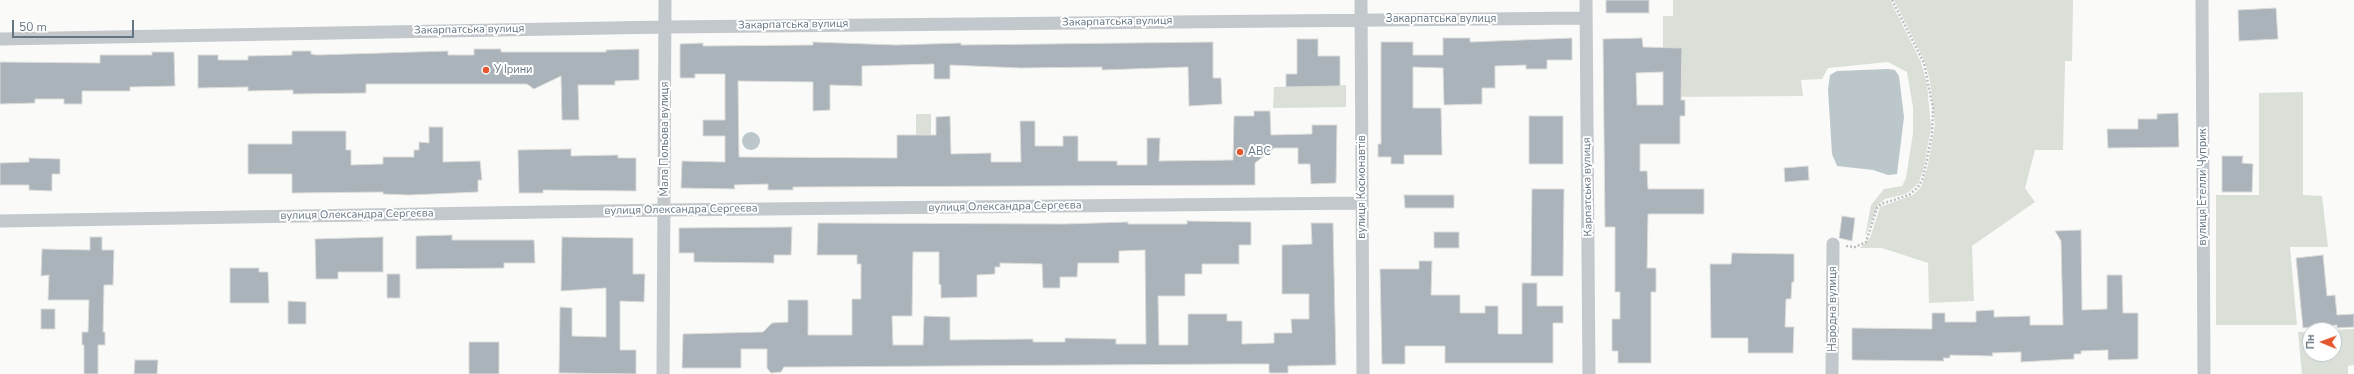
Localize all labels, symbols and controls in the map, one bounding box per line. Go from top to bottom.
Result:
scale bar [14,12,136,38]
street label: Закарпатська вулиця [1386,12,1496,26]
street label: Закарпатська вулиця [1062,14,1172,30]
street label: Закарпатська вулиця [738,17,848,33]
text: 50 m [19,19,47,35]
street label: Закарпатська вулиця [414,22,524,38]
place label: У Ірини [494,63,533,77]
marker: У Ірини [481,65,491,75]
street label: Мала Польова вулиця [658,82,672,196]
street label: вулиця Етелли Чуприк [2196,129,2210,245]
street label: вулиця Космонавтів [1355,135,1369,239]
street label: Карпатська вулиця [1581,137,1595,237]
place label: ABC [1248,145,1271,159]
marker: ABC [1235,147,1245,157]
street label: вулиця Олександра Сергеєва [928,199,1082,215]
street label: вулиця Олександра Сергеєва [604,202,758,218]
street label: вулиця Олександра Сергеєва [280,207,434,223]
street label: Народна вулиця [1826,266,1840,352]
north arrow [2302,322,2342,362]
text: Пн [2303,334,2318,349]

